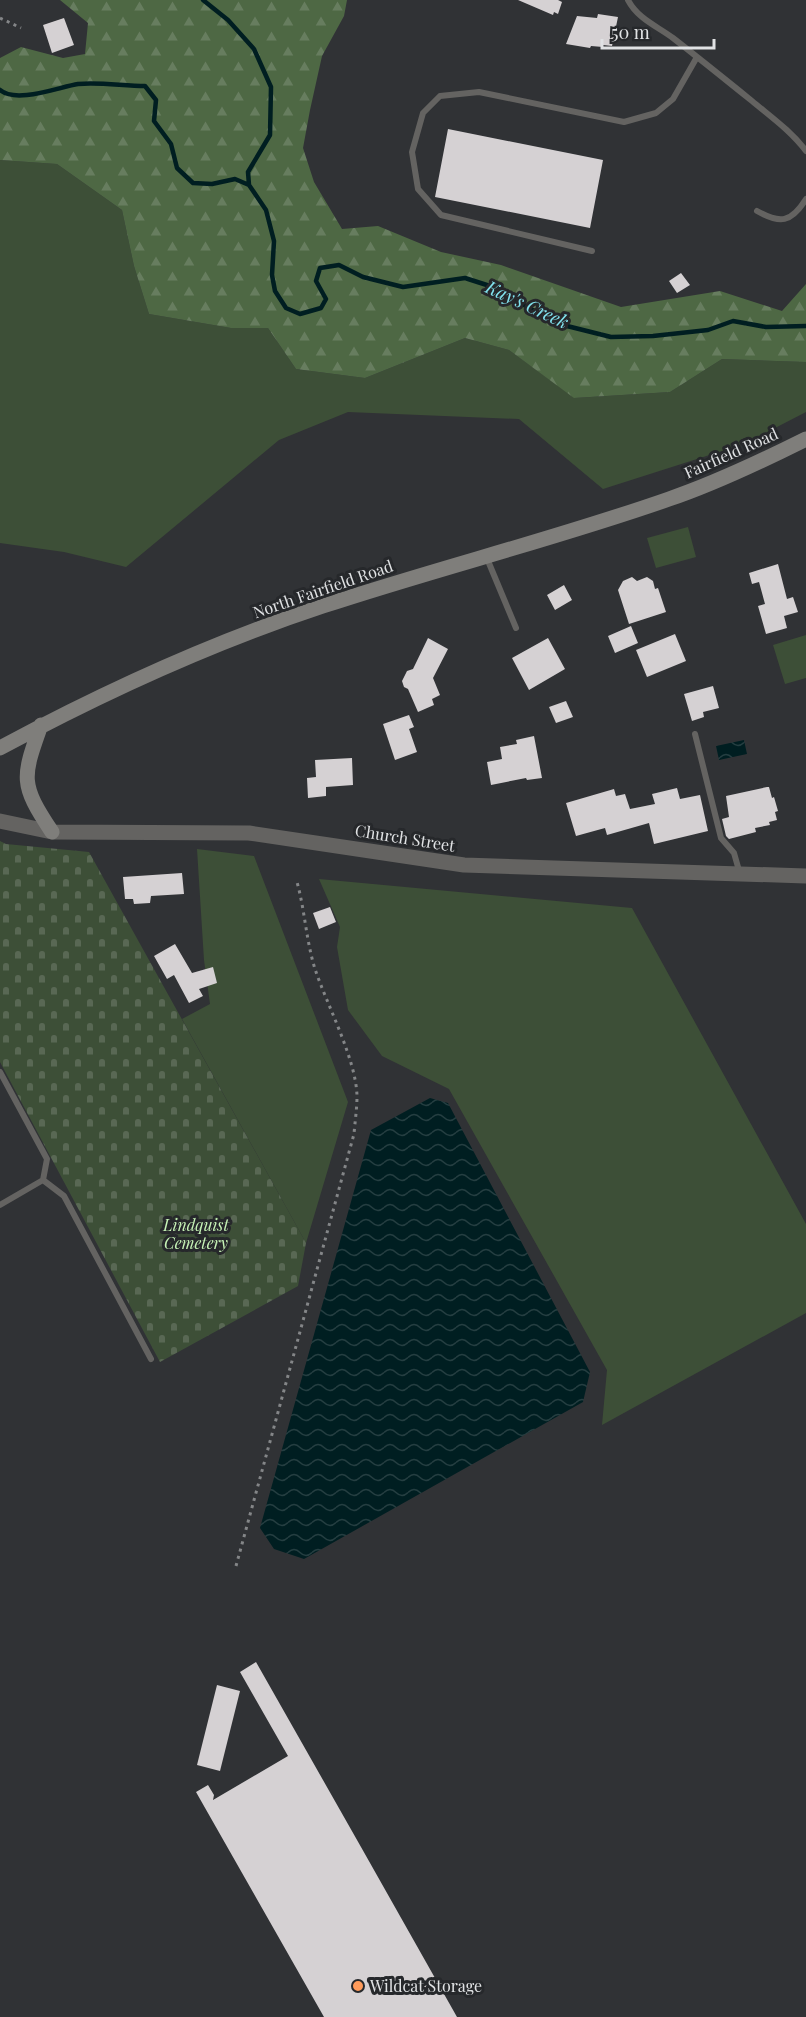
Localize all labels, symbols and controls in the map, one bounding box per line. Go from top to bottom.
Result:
scale bar [602,12,714,50]
text: 50 m [611,20,650,44]
water label: Kay's Creek [481,274,573,334]
street label: Fairfield Road [681,422,781,483]
street label: North Fairfield Road [250,555,396,622]
street label: Church Street [354,819,457,856]
park label: Lindquist Cemetery [162,1214,229,1253]
place label: Wildcat Storage [369,1975,482,1996]
marker: Wildcat Storage [351,1979,365,1993]

